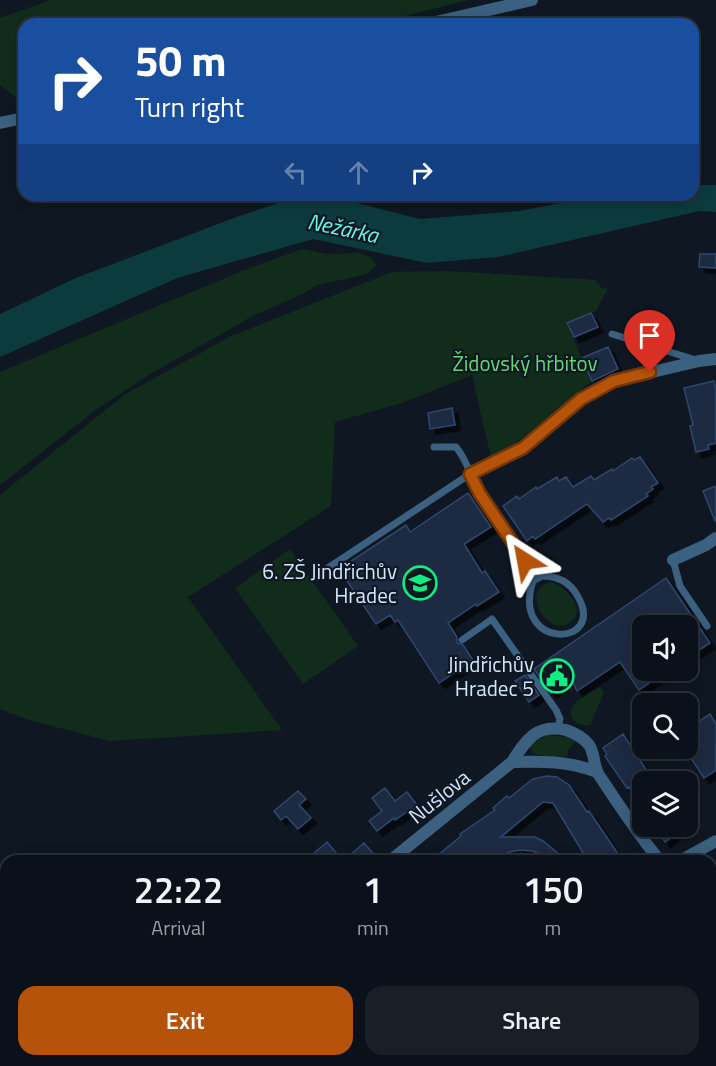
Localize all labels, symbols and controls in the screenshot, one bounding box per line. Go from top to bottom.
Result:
text: 50 m [135,28,227,92]
icon: right [36,42,114,120]
text: Turn right [135,86,244,127]
icon: left [279,156,312,189]
icon: ahead [342,156,375,189]
icon: right [405,156,438,189]
water label: Nežárka [305,204,383,252]
pin [624,310,675,372]
icon: arrive [633,319,666,352]
park label: Židovský hřbitov [453,347,597,379]
position arrow [493,529,557,593]
place label: 6. ZŠ Jindřichův Hradec [262,555,397,611]
school or university icon: 6. ZŠ Jindřichův Hradec [402,565,438,601]
map controls [632,615,698,837]
button: sound [632,615,698,681]
place label: Jindřichův Hradec 5 [447,648,534,704]
public building icon: Jindřichův Hradec 5 [539,658,575,694]
button: search [632,693,698,759]
street label: Nušlova [401,761,477,831]
button: layers [632,771,698,837]
text: 22:22 [134,862,223,917]
text: 1 [363,862,383,917]
text: 150 [523,862,583,917]
text: Arrival [151,912,206,943]
text: min [357,912,389,943]
text: m [545,912,561,943]
button: Exit [18,986,353,1055]
button: Share [365,986,699,1055]

